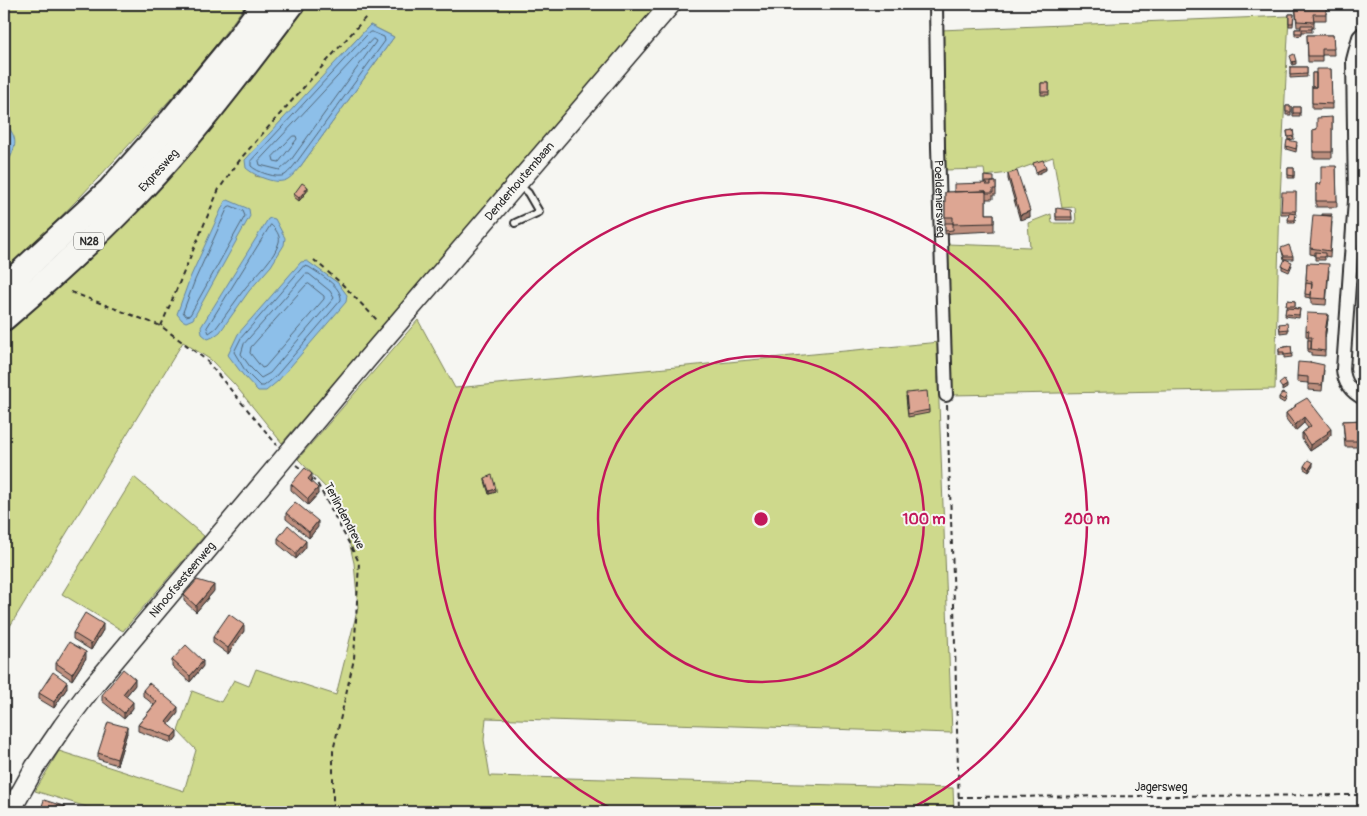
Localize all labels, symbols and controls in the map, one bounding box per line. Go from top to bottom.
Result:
street label: Denderhoutembaan [481,138,557,224]
street label: Expresweg [135,146,182,195]
street label: Poeldeniersweg [931,160,948,238]
road number: N28 [74,232,104,250]
street label: Terlindendreve [320,480,368,552]
centre of rings [752,510,770,528]
text: 100 m [903,510,945,529]
text: 200 m [1064,510,1110,529]
street label: Ninoofsesteenweg [146,538,218,621]
street label: Jagersweg [1135,780,1187,795]

